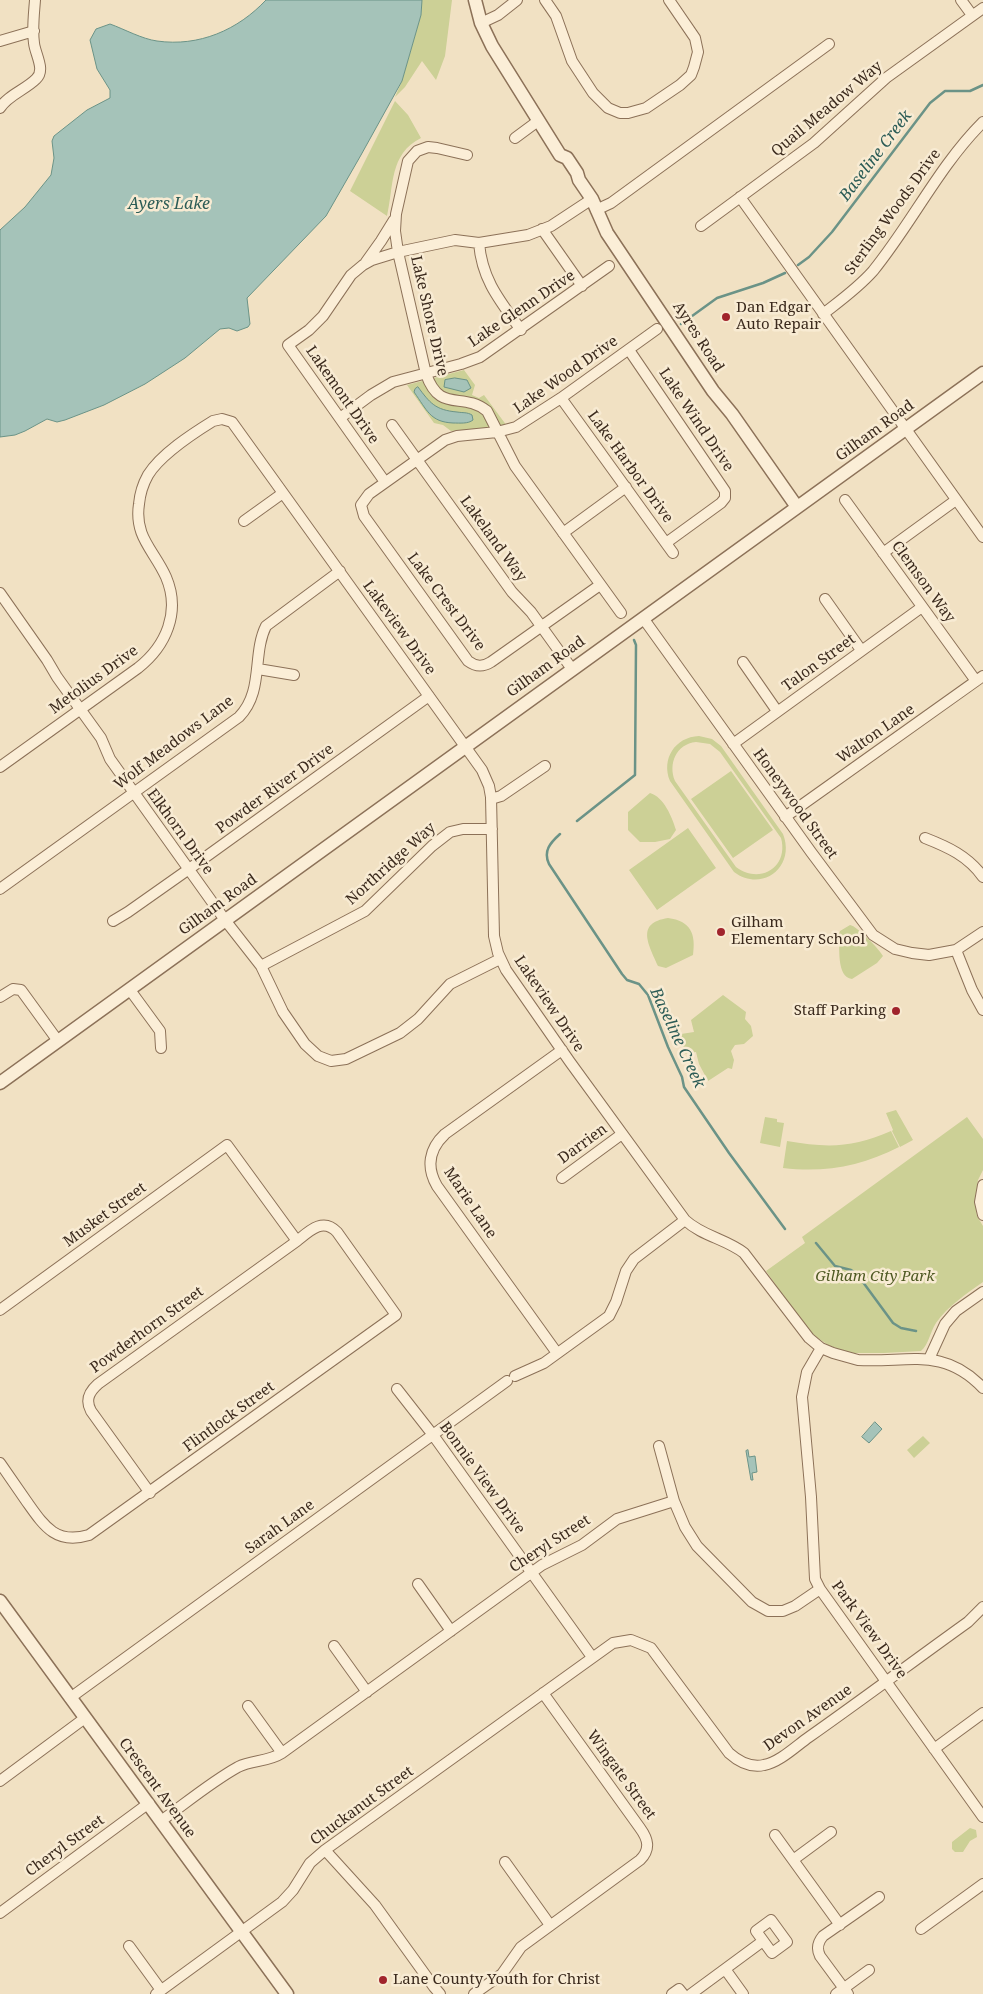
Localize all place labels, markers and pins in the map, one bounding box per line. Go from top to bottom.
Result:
place label: Dan Edgar Auto Repair [736,299,821,334]
marker: Dan Edgar Auto Repair [720,311,732,323]
place label: Gilham Elementary School [731,914,865,949]
marker: Gilham Elementary School [715,926,727,938]
place label: Staff Parking [794,1002,886,1020]
marker: Staff Parking [890,1005,902,1017]
place label: Lane County Youth for Christ [393,1971,600,1989]
marker: Lane County Youth for Christ [377,1974,389,1986]

